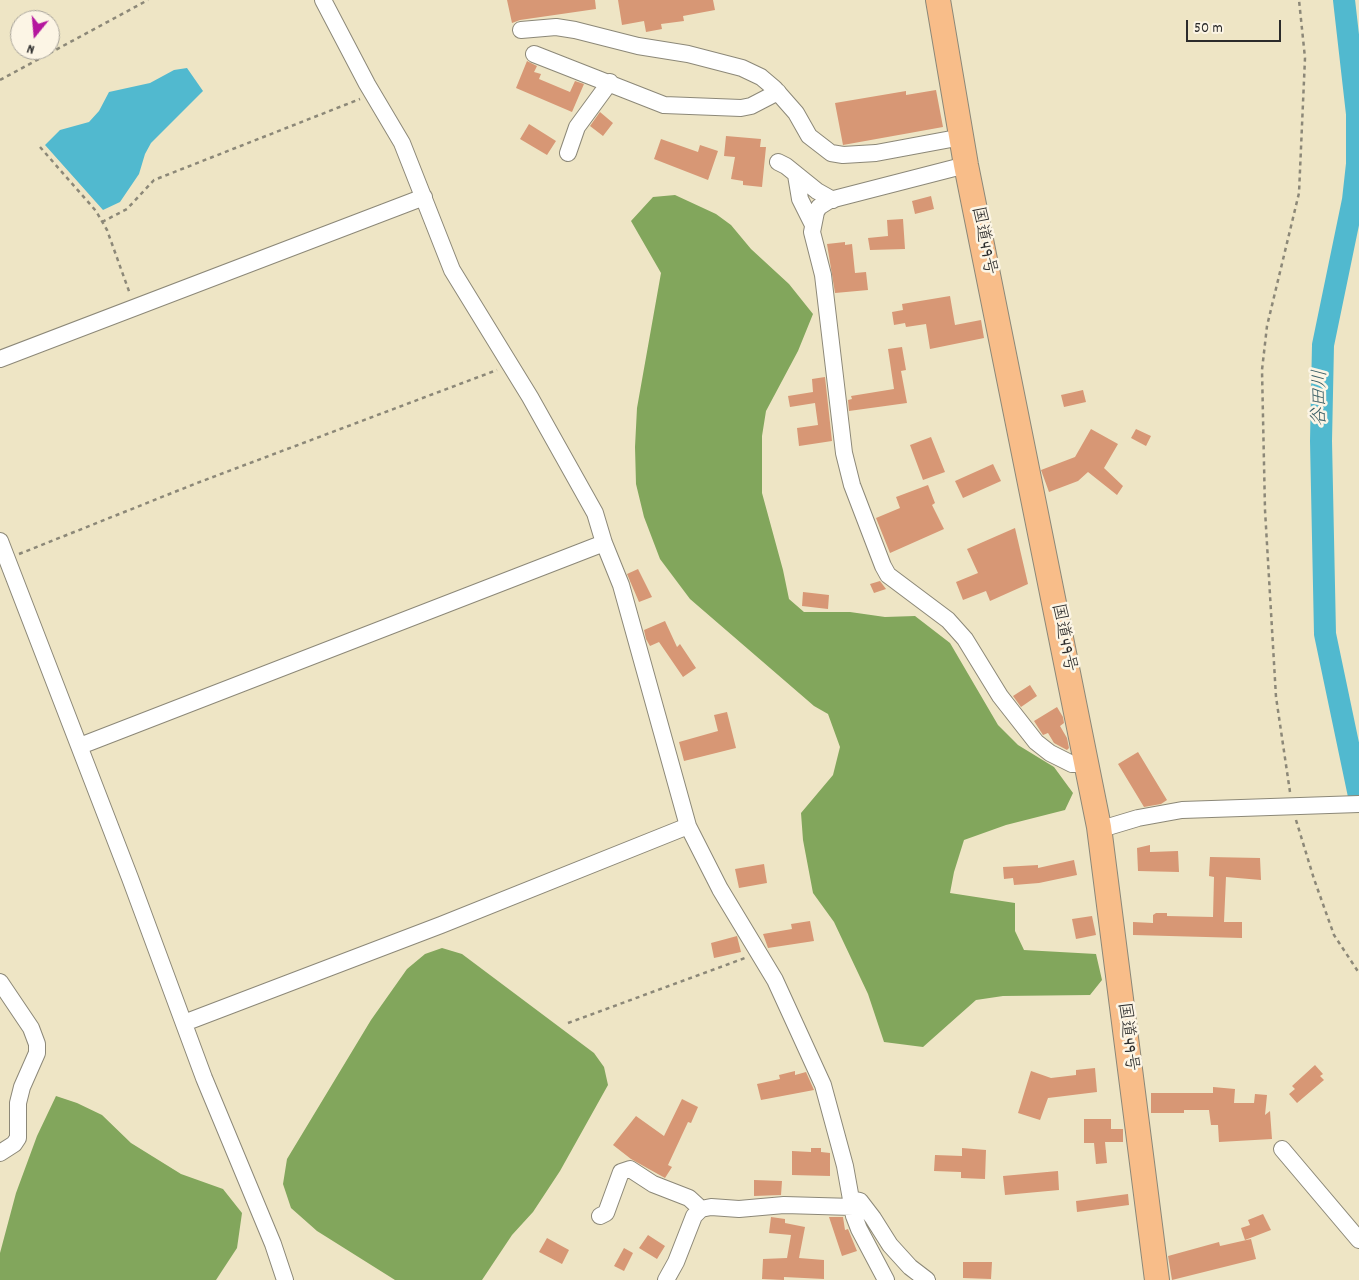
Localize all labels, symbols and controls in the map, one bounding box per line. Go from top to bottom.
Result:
north arrow [10,10,60,60]
scale bar [1189,10,1284,42]
text: 50 m [1194,18,1223,40]
text: N [25,38,37,59]
street label: 国道49号 [965,205,999,277]
water label: 谷田川 [1310,369,1334,427]
street label: 国道49号 [1045,602,1079,674]
street label: 国道49号 [1111,1001,1141,1073]

